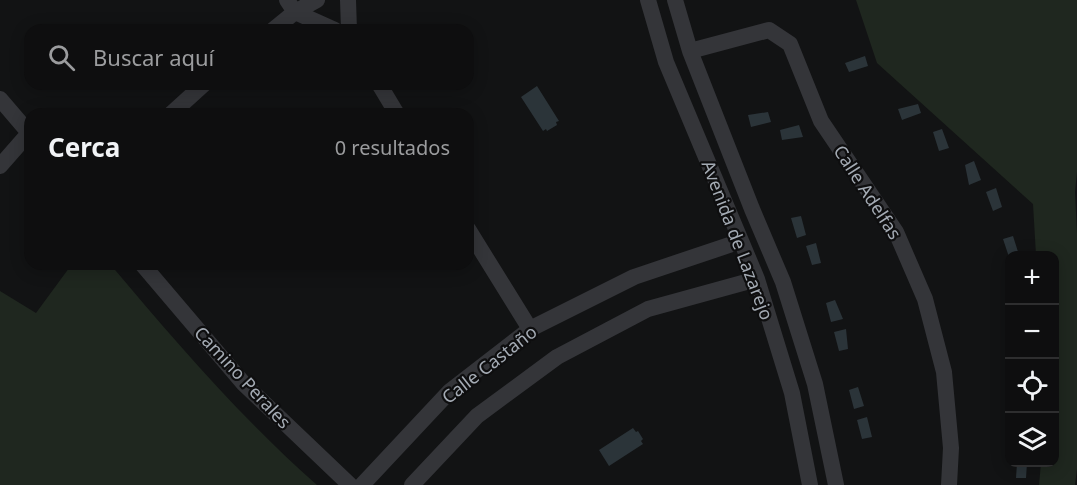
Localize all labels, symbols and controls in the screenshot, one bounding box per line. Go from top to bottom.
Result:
search box [24,24,474,90]
icon: search [45,41,78,74]
text: Buscar aquí [93,42,214,72]
text: Cerca [48,129,120,165]
text: 0 resultados [335,134,450,161]
street label: Calle Adelfas [829,140,907,244]
street label: Avenida de Lazarejo [696,157,780,323]
map controls [1005,251,1059,467]
button: + [1005,251,1059,305]
button: − [1005,305,1059,359]
street label: Calle Castaño [437,319,541,409]
street label: Camino Perales [189,321,297,433]
button: locate [1005,359,1059,413]
button: layers [1005,413,1059,467]

